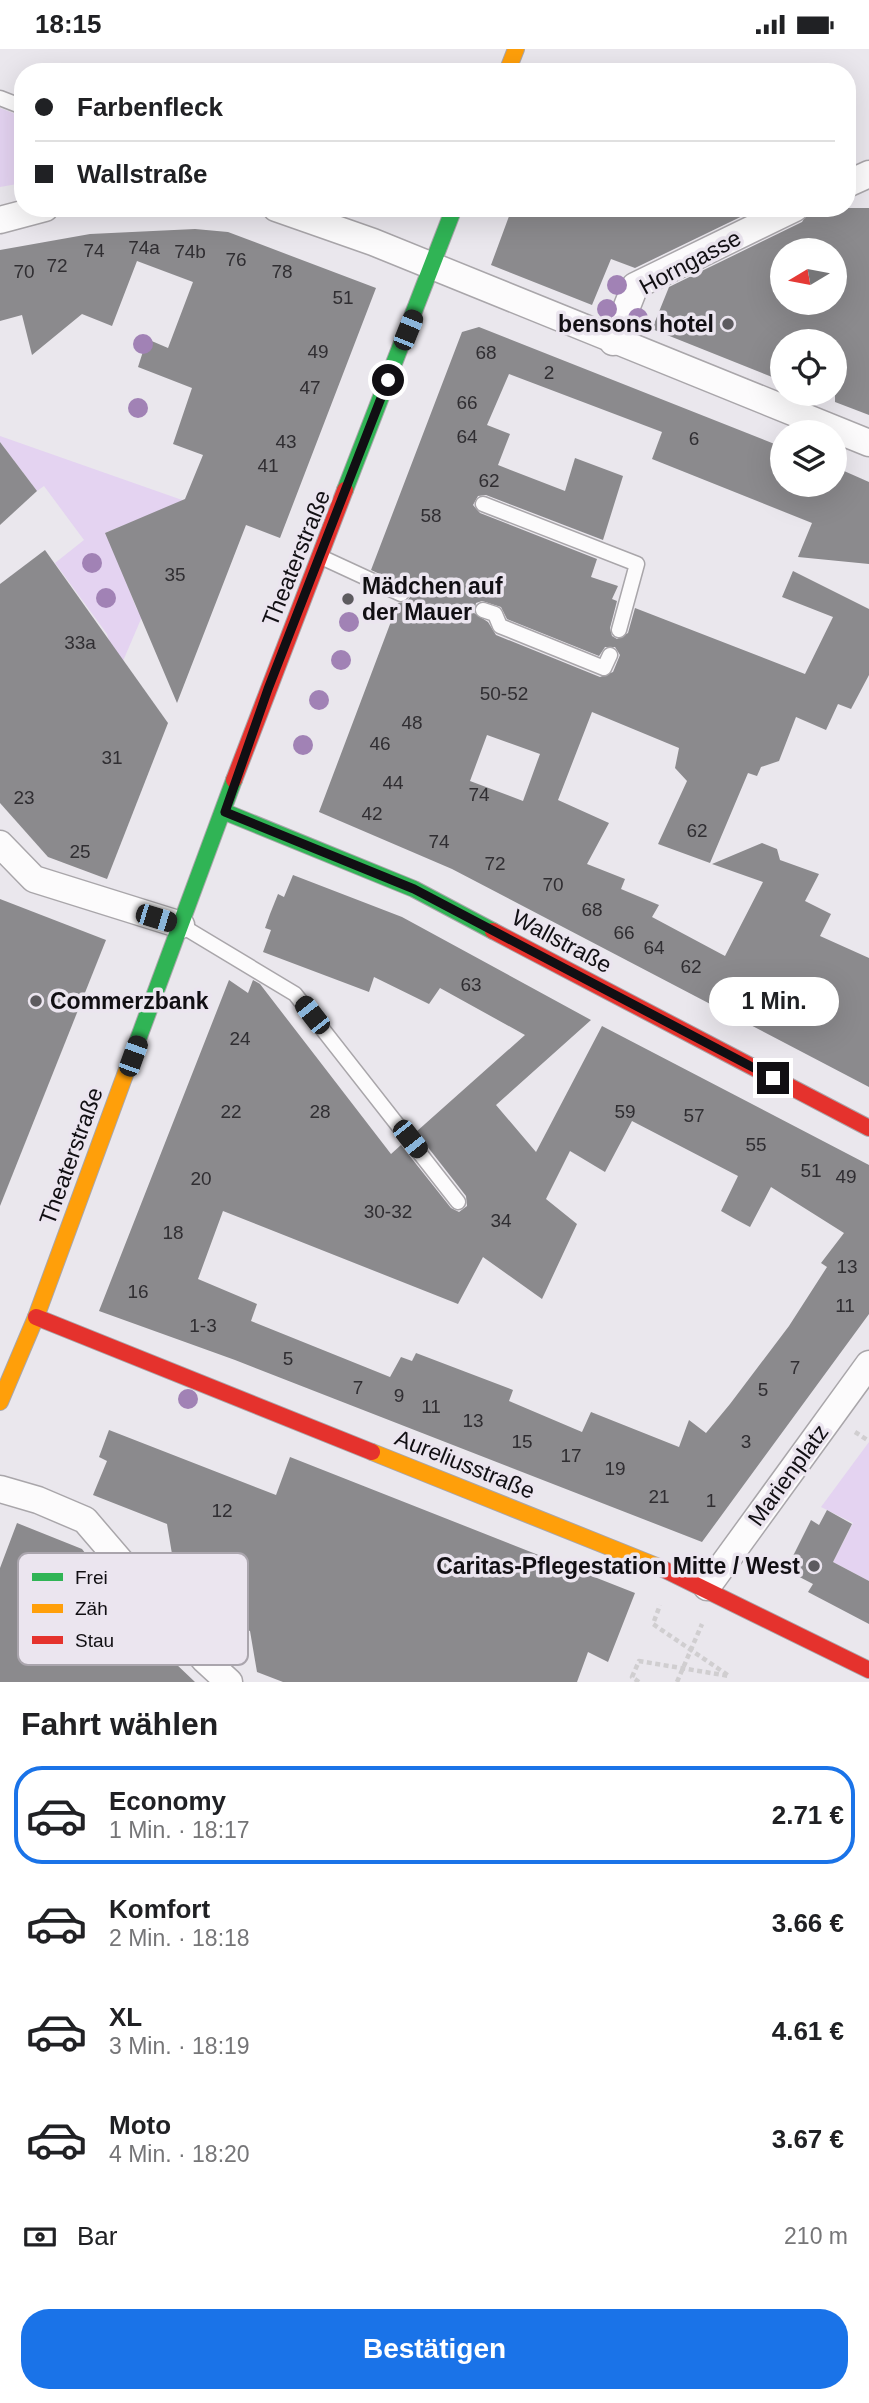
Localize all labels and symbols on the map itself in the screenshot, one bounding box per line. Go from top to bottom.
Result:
street label: Horngasse [635,224,745,300]
house number: 74a [128,237,160,258]
north arrow [770,238,847,315]
house number: 74 [83,240,105,261]
house number: 74b [174,241,206,262]
house number: 76 [225,249,247,270]
house number: 72 [46,255,68,276]
house number: 70 [13,261,35,282]
house number: 78 [271,261,293,282]
house number: 51 [332,287,354,308]
car [391,307,426,353]
place label: bensons hotel [558,311,714,337]
marker: bensons hotel [720,316,736,332]
house number: 49 [307,341,329,362]
house number: 68 [475,342,497,363]
house number: 2 [544,362,554,383]
route start [372,364,404,396]
house number: 47 [299,377,321,398]
house number: 66 [456,392,478,413]
house number: 64 [456,426,478,447]
house number: 6 [689,428,699,449]
house number: 43 [275,431,297,452]
house number: 41 [257,455,279,476]
house number: 62 [478,470,500,491]
street label: Theaterstraße [257,486,335,630]
house number: 58 [420,505,442,526]
house number: 35 [164,564,186,585]
place label: Mädchen auf der Mauer [362,573,503,625]
marker: Mädchen auf der Mauer [340,591,356,607]
house number: 33a [64,632,96,653]
house number: 50-52 [480,683,528,704]
house number: 48 [401,712,423,733]
house number: 46 [369,733,391,754]
house number: 31 [101,747,123,768]
house number: 44 [382,772,404,793]
house number: 74 [468,784,490,805]
house number: 23 [13,787,35,808]
house number: 42 [361,803,383,824]
house number: 62 [686,820,708,841]
house number: 74 [428,831,450,852]
house number: 25 [69,841,91,862]
house number: 72 [484,853,506,874]
house number: 70 [542,874,564,895]
house number: 68 [581,899,603,920]
car [133,902,180,934]
street label: Wallstraße [508,904,616,978]
house number: 66 [613,922,635,943]
house number: 64 [643,937,665,958]
house number: 62 [680,956,702,977]
house number: 63 [460,974,482,995]
callout: 1 Min. [708,977,838,1025]
place label: Commerzbank [50,988,209,1014]
car [291,992,334,1038]
marker: Commerzbank [28,993,44,1009]
house number: 24 [229,1028,251,1049]
car [116,1033,151,1079]
route end [757,1062,789,1094]
street label: Theaterstraße [34,1084,108,1228]
house number: 22 [220,1101,242,1122]
house number: 28 [309,1101,331,1122]
house number: 59 [614,1101,636,1122]
house number: 57 [683,1105,705,1126]
car [389,1116,432,1162]
house number: 55 [745,1134,767,1155]
house number: 51 [800,1160,822,1181]
house number: 49 [835,1166,857,1187]
house number: 20 [190,1168,212,1189]
house number: 30-32 [364,1201,412,1222]
house number: 34 [490,1210,512,1231]
house number: 18 [162,1222,184,1243]
house number: 13 [836,1256,858,1277]
house number: 16 [127,1281,149,1302]
house number: 11 [835,1295,855,1316]
house number: 1-3 [189,1315,217,1336]
house number: 5 [283,1348,293,1369]
house number: 7 [790,1357,800,1378]
house number: 7 [353,1377,363,1398]
house number: 5 [758,1379,768,1400]
house number: 9 [394,1385,404,1406]
house number: 11 [421,1396,441,1417]
house number: 13 [462,1410,484,1431]
street label: Marienplatz [743,1419,833,1531]
street label: Aureliusstraße [391,1424,539,1504]
house number: 15 [511,1431,533,1452]
house number: 3 [741,1431,751,1452]
house number: 17 [560,1445,582,1466]
house number: 19 [604,1458,626,1479]
house number: 21 [648,1486,670,1507]
house number: 1 [706,1490,716,1511]
house number: 12 [211,1500,233,1521]
legend [18,1553,248,1665]
place label: Caritas-Pflegestation Mitte / West [436,1553,800,1579]
marker: Caritas-Pflegestation Mitte / West [806,1558,822,1574]
text: Frei [75,1567,108,1588]
text: Zäh [75,1598,108,1619]
text: Stau [75,1630,114,1651]

